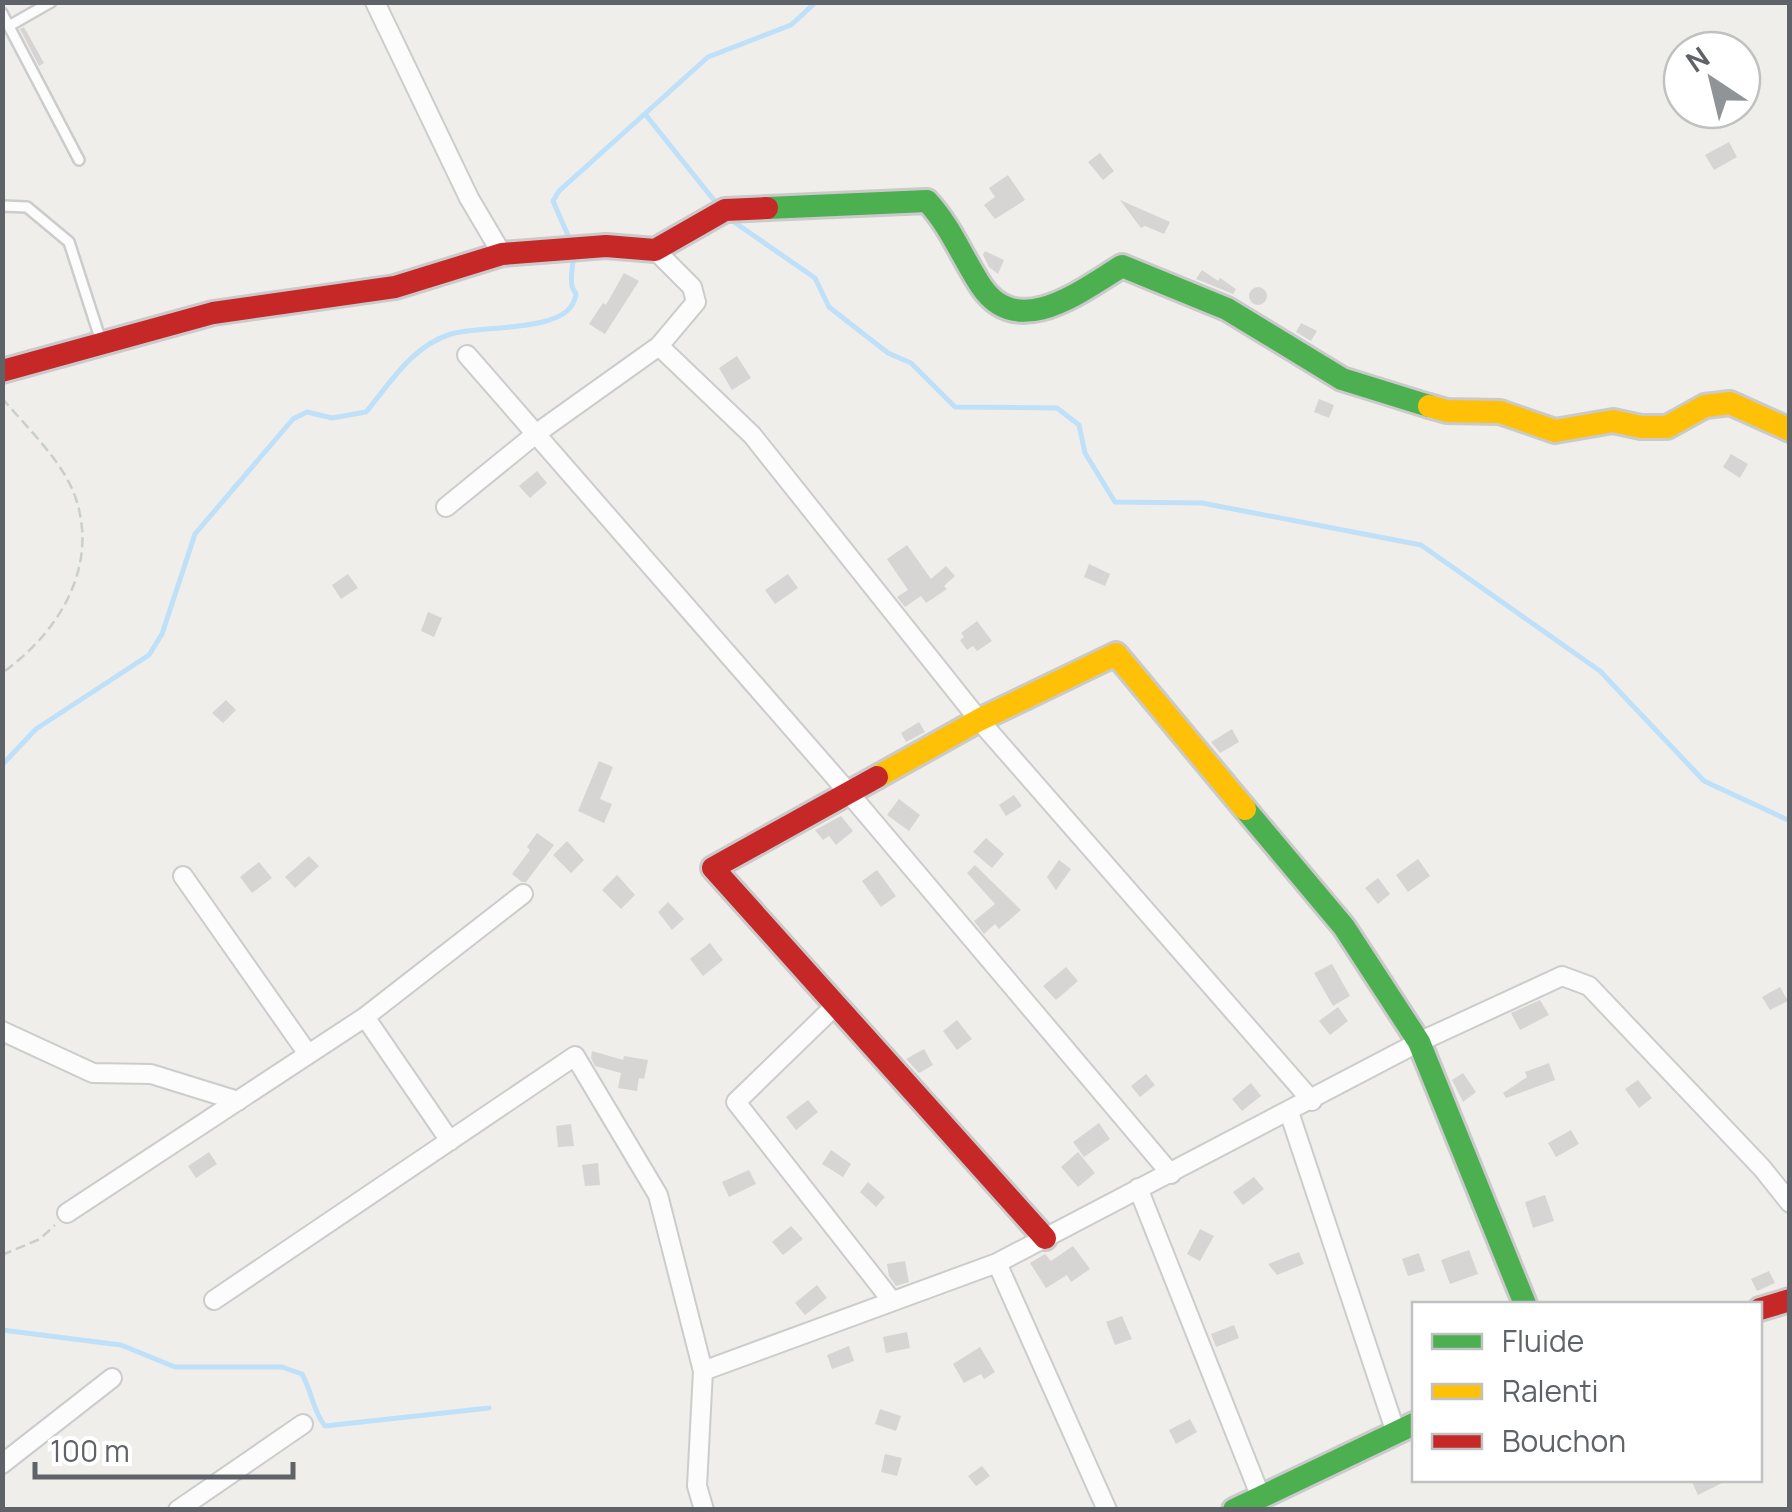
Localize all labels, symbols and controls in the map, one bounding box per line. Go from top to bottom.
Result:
north arrow [1662,30,1762,130]
text: N [1678,37,1716,80]
legend [1412,1302,1762,1482]
text: Fluide [1502,1320,1584,1361]
text: Ralenti [1502,1370,1599,1411]
scale bar [35,1417,292,1479]
text: Bouchon [1502,1420,1626,1461]
text: 100 m [50,1430,130,1471]

